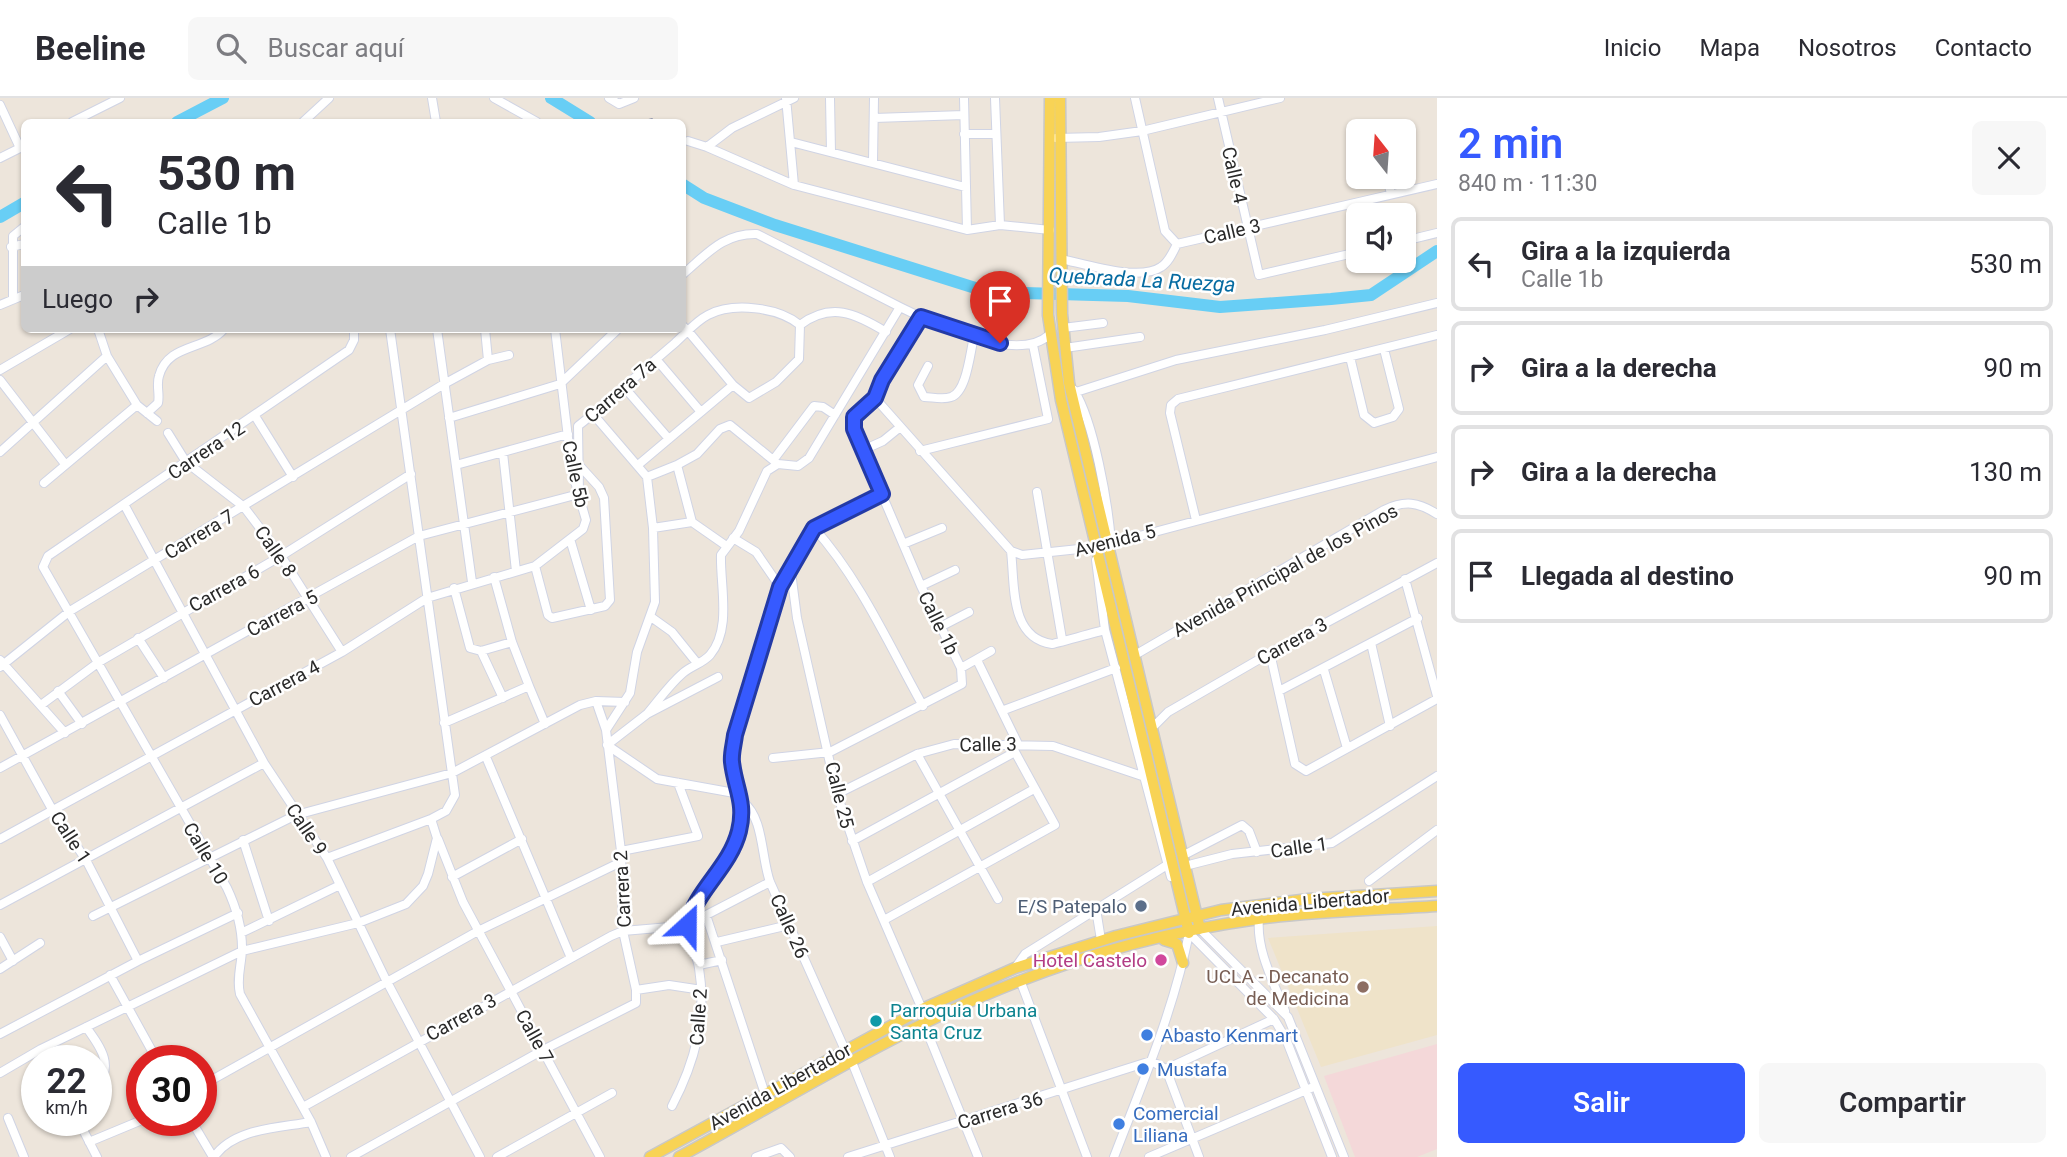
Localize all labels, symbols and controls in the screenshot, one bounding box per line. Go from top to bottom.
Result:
search box [188,17,678,80]
text: Beeline [35,29,146,68]
icon: search [212,29,250,67]
text: Buscar aquí [268,33,404,63]
text: Inicio [1604,34,1661,62]
text: Mapa [1699,34,1760,62]
text: Nosotros [1798,34,1897,62]
text: Contacto [1935,34,2032,62]
north arrow [1346,119,1416,189]
map controls [1346,119,1416,273]
text: 2 min [1458,119,1563,168]
button: close [1972,121,2046,195]
text: 530 m [157,145,296,202]
street label: Calle 4 [1217,145,1252,206]
icon: left [42,147,133,238]
text: 840 m · 11:30 [1458,170,1597,197]
button: sound [1346,203,1416,273]
text: Calle 1b [157,204,272,242]
street label: Calle 3 [1202,214,1263,249]
text: Gira a la izquierda [1521,236,1731,266]
icon: left [1462,245,1500,283]
text: 530 m [1969,249,2042,279]
water label: Quebrada La Ruezga [1048,263,1236,297]
text: Calle 1b [1521,266,1603,293]
pin [970,271,1030,343]
icon: right [127,280,165,318]
icon: arrive [981,282,1019,320]
text: Luego [42,284,113,314]
icon: right [1462,349,1500,387]
street label: Carrera 7a [580,353,661,428]
text: Gira a la derecha [1521,353,1717,383]
text: 90 m [1984,353,2042,383]
street label: Carrera 12 [163,416,249,485]
street label: Calle 5b [557,438,594,510]
icon: right [1462,453,1500,491]
text: Gira a la derecha [1521,457,1717,487]
text: 130 m [1969,457,2042,487]
street label: Avenida Principal de los Pinos [1169,499,1402,642]
street label: Carrera 7 [160,505,238,564]
street label: Avenida 5 [1072,519,1158,562]
street label: Calle 8 [250,521,301,581]
icon: arrive [1462,557,1500,595]
street label: Carrera 6 [185,560,264,617]
text: Llegada al destino [1521,561,1734,591]
text: 90 m [1984,561,2042,591]
street label: Carrera 5 [243,585,322,642]
street label: Calle 1b [913,588,964,659]
street label: Carrera 3 [1253,613,1332,670]
street label: Carrera 4 [245,655,324,712]
street label: Calle 3 [959,733,1017,756]
street label: Calle 25 [820,759,859,831]
street label: Calle 9 [281,799,332,860]
street label: Calle 1 [45,807,96,868]
street label: Calle 10 [178,818,233,888]
street label: Calle 1 [1269,832,1329,863]
street label: Carrera 2 [609,850,636,928]
street label: Avenida Libertador [1230,884,1391,921]
position arrow [650,888,724,962]
street label: Calle 26 [765,890,814,962]
place label: E/S Patepalo [1017,895,1127,918]
marker: E/S Patepalo [1133,898,1149,914]
place label: Hotel Castelo [1033,949,1147,972]
marker: Hotel Castelo [1153,952,1169,968]
place label: UCLA - Decanato de Medicina [1206,965,1349,1010]
marker: UCLA - Decanato de Medicina [1355,979,1371,995]
street label: Calle 2 [685,988,712,1046]
street label: Carrera 3 [422,989,501,1046]
place label: Parroquia Urbana Santa Cruz [890,999,1037,1044]
street label: Calle 7 [511,1006,559,1067]
marker: Parroquia Urbana Santa Cruz [868,1013,884,1029]
place label: Abasto Kenmart [1161,1024,1298,1047]
marker: Abasto Kenmart [1139,1027,1155,1043]
street label: Avenida Libertador [705,1038,856,1135]
speed limit sign: 30 [126,1045,217,1136]
place label: Mustafa [1157,1058,1227,1081]
text: 22 [46,1061,87,1102]
marker: Mustafa [1135,1061,1151,1077]
button: Salir [1458,1063,1745,1143]
button: Compartir [1759,1063,2046,1143]
street label: Carrera 36 [955,1087,1046,1134]
text: km/h [45,1097,88,1118]
place label: Comercial Liliana [1133,1102,1219,1147]
marker: Comercial Liliana [1111,1116,1127,1132]

